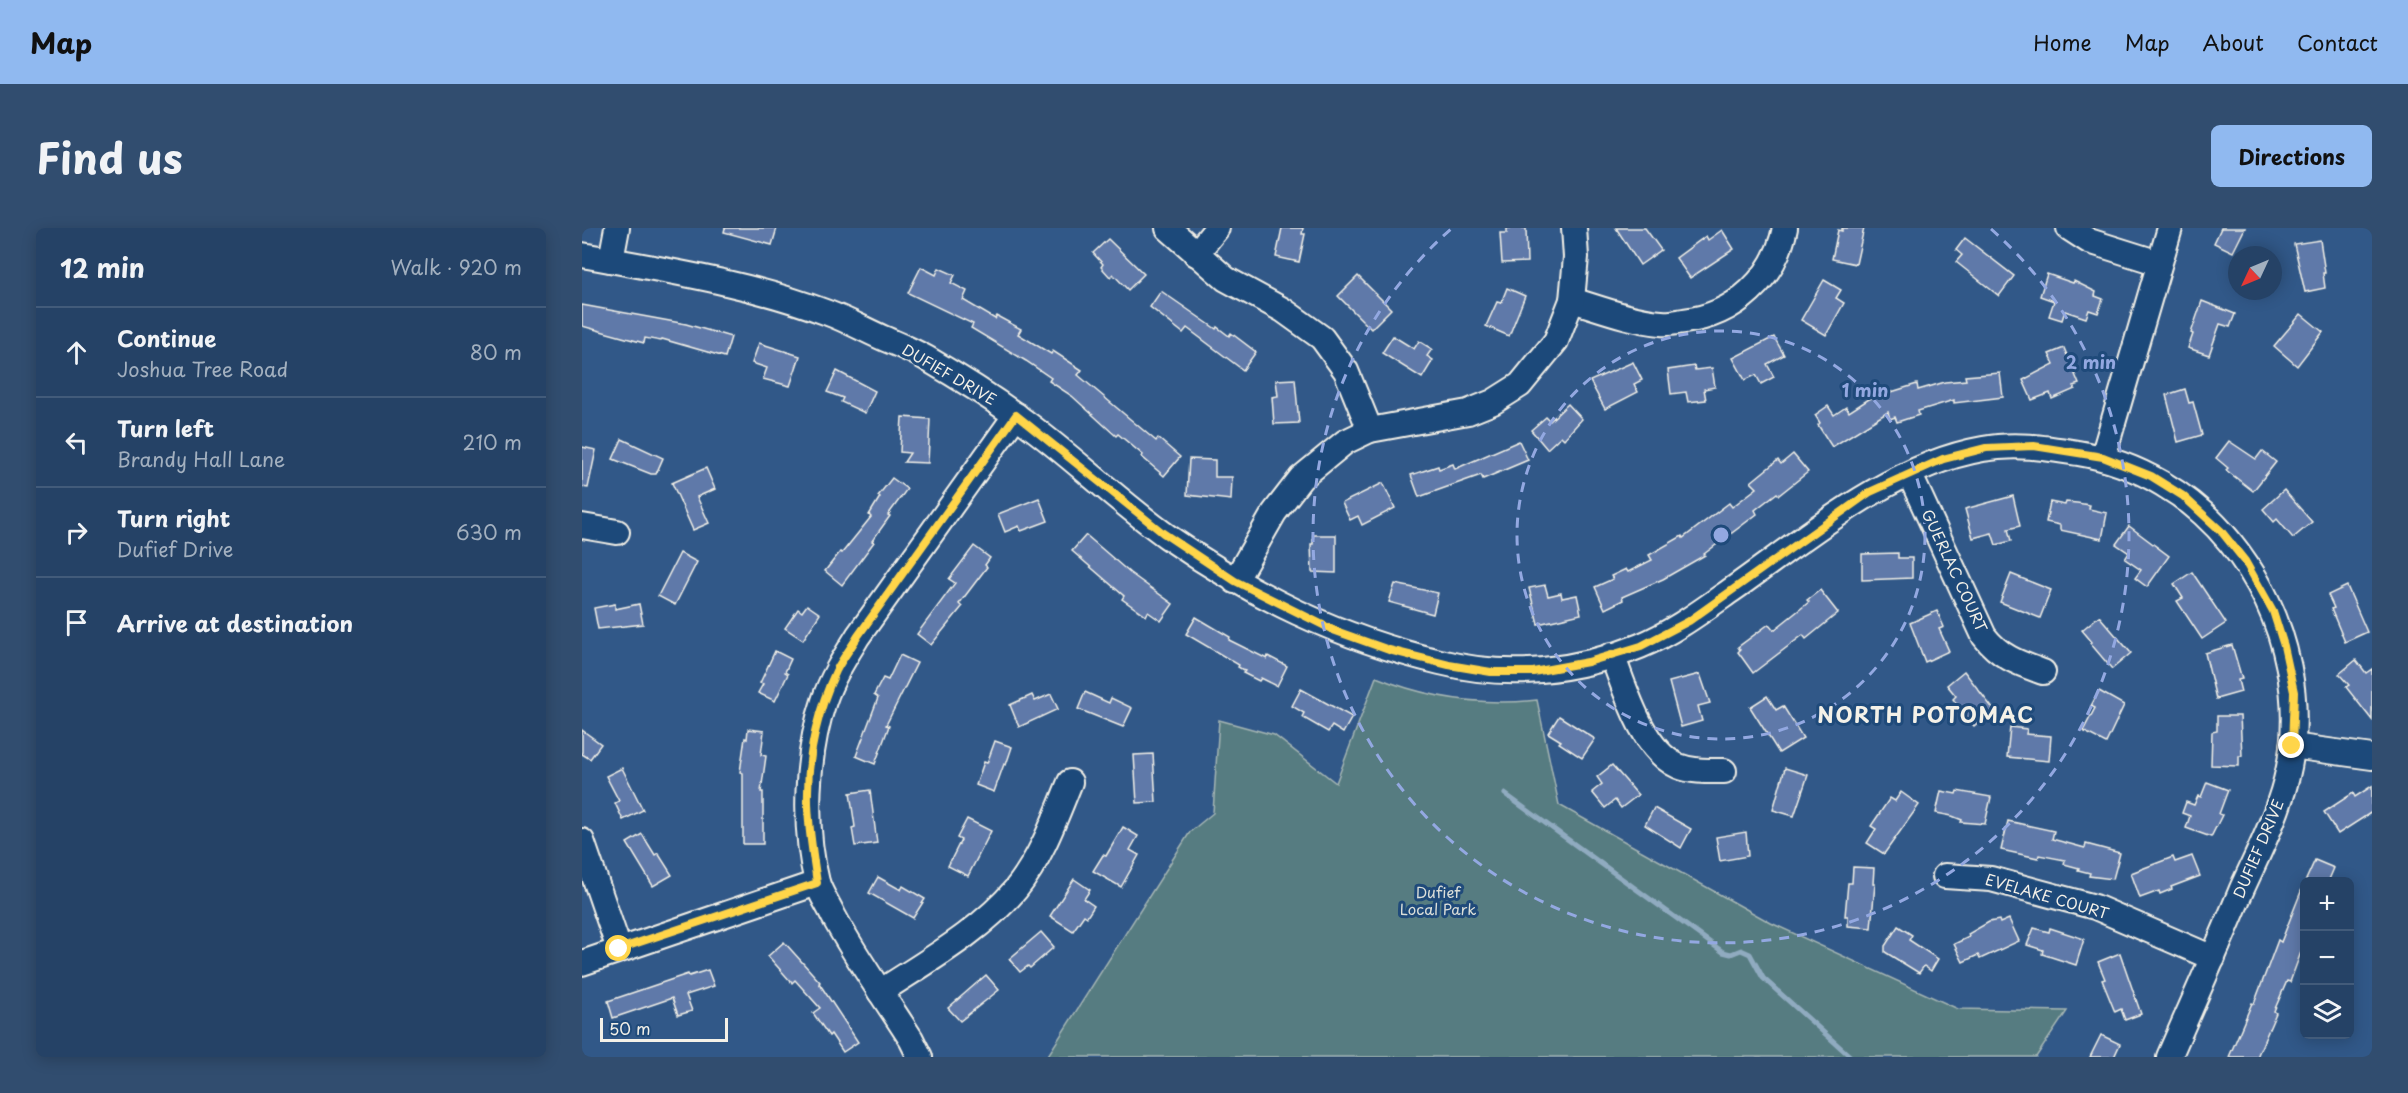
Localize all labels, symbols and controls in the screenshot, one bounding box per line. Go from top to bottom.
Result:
text: Map [30,21,92,64]
text: Home [2033,26,2092,58]
text: Map [2125,26,2170,58]
text: About [2203,26,2264,58]
text: Contact [2297,26,2378,58]
text: Find us [36,125,183,188]
button: Directions [2211,125,2372,187]
north arrow [2228,246,2282,300]
text: 12 min [60,248,145,287]
text: Walk · 920 m [390,252,522,282]
text: Continue [117,321,216,354]
icon: ahead [60,336,93,369]
text: 80 m [470,337,522,367]
street label: DUFIEF DRIVE [898,337,1001,410]
text: 2 min [2066,348,2116,375]
text: Joshua Tree Road [117,354,288,384]
text: 1 min [1842,376,1888,403]
text: Turn left [117,411,214,444]
icon: left [60,426,93,459]
text: 210 m [463,427,522,457]
text: Brandy Hall Lane [117,444,285,474]
text: Turn right [117,501,230,534]
street label: GUERLAC COURT [1917,505,1994,636]
icon: right [60,516,93,549]
text: 630 m [456,517,522,547]
centre of rings [1711,525,1731,545]
text: Dufief Drive [117,534,233,564]
icon: arrive [60,606,93,639]
text: Arrive at destination [117,606,353,639]
district label: NORTH POTOMAC [1817,698,2035,730]
route end [2278,732,2304,758]
street label: DUFIEF DRIVE [2226,795,2289,901]
street label: EVELAKE COURT [1983,867,2113,924]
map controls [2300,877,2354,1039]
button: + [2300,877,2354,931]
park label: Dufief Local Park [1400,880,1476,920]
button: − [2300,931,2354,985]
route start [605,935,631,961]
button: layers [2300,985,2354,1039]
scale bar [600,1015,728,1042]
text: 50 m [609,1016,650,1040]

